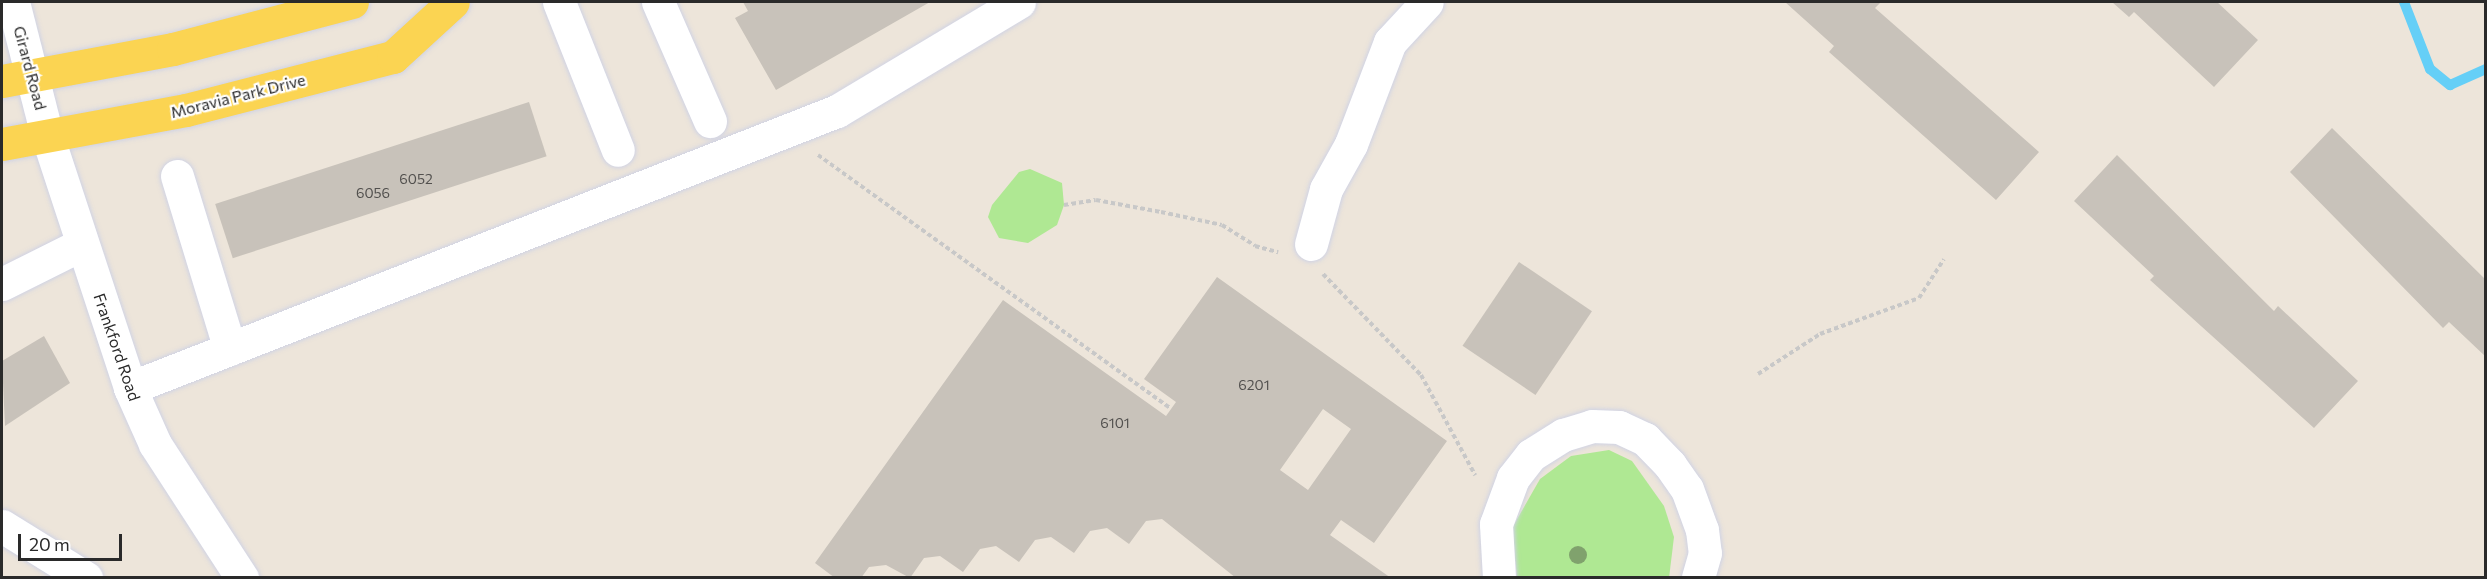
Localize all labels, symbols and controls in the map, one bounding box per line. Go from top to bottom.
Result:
street label: Girard Road [10,24,50,112]
street label: Moravia Park Drive [169,70,307,122]
house number: 6052 [399,171,433,187]
house number: 6056 [356,185,390,201]
street label: Frankford Road [90,291,144,403]
house number: 6201 [1238,377,1270,393]
house number: 6101 [1100,415,1130,431]
scale bar [21,522,124,560]
text: 20 m [29,533,70,555]

